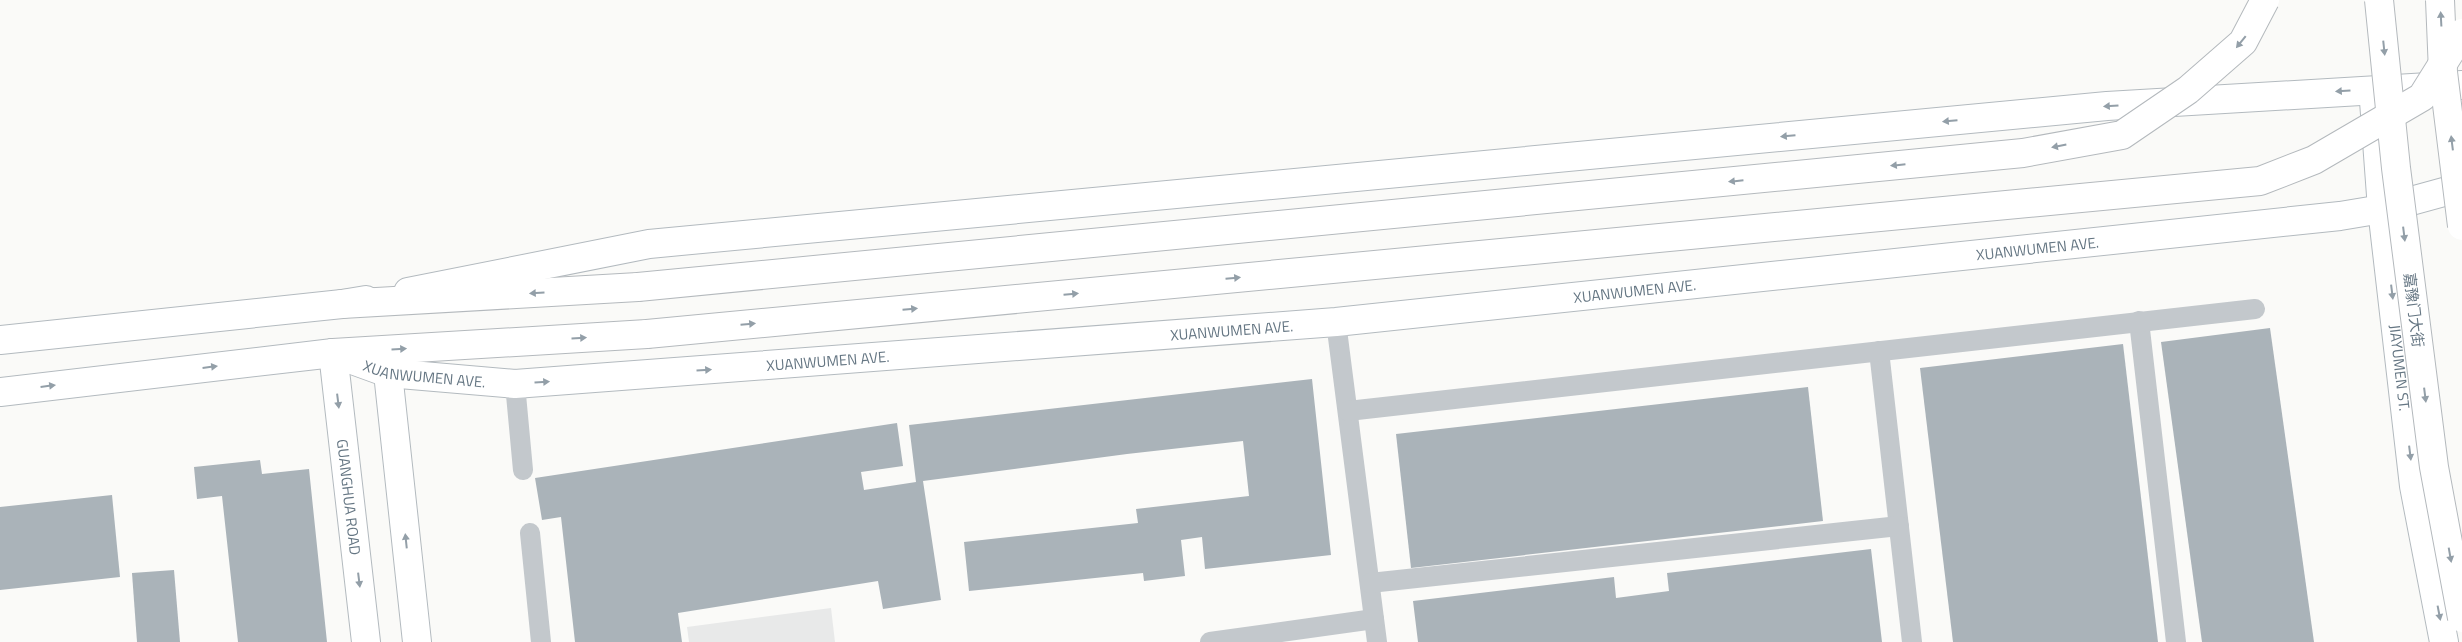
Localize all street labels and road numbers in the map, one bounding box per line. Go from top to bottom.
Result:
street label: XUANWUMEN AVE. [1975,230,2100,266]
street label: 嘉豫门大街 [2398,271,2430,349]
street label: XUANWUMEN AVE. [1572,273,1697,308]
street label: XUANWUMEN AVE. [1169,314,1294,346]
street label: JIAYUMEN ST. [2384,323,2417,412]
street label: XUANWUMEN AVE. [766,344,890,376]
street label: XUANWUMEN AVE. [360,354,486,393]
street label: GUANGHUA ROAD [331,438,367,556]

